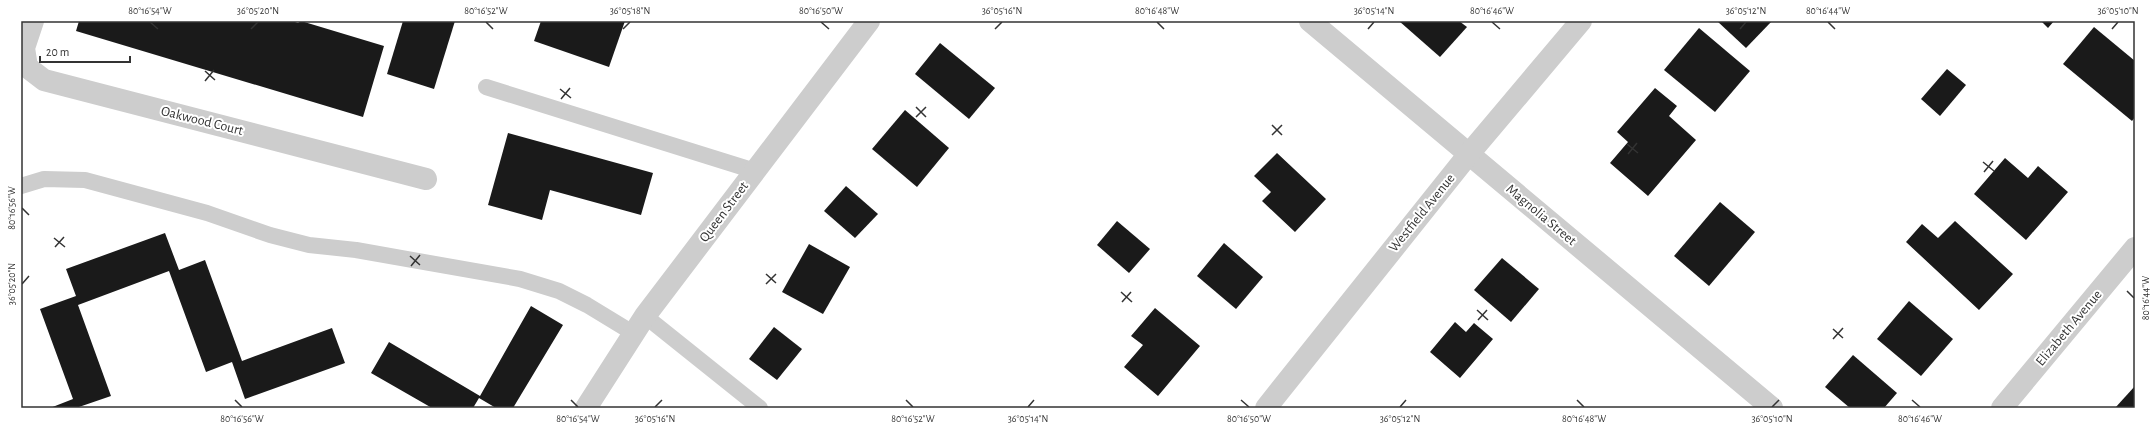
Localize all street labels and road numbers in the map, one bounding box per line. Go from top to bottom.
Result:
street label: Oakwood Court [159,104,245,138]
street label: Westfield Avenue [1386,171,1458,255]
street label: Queen Street [697,179,751,245]
street label: Magnolia Street [1503,182,1579,249]
street label: Elizabeth Avenue [2033,287,2105,369]

